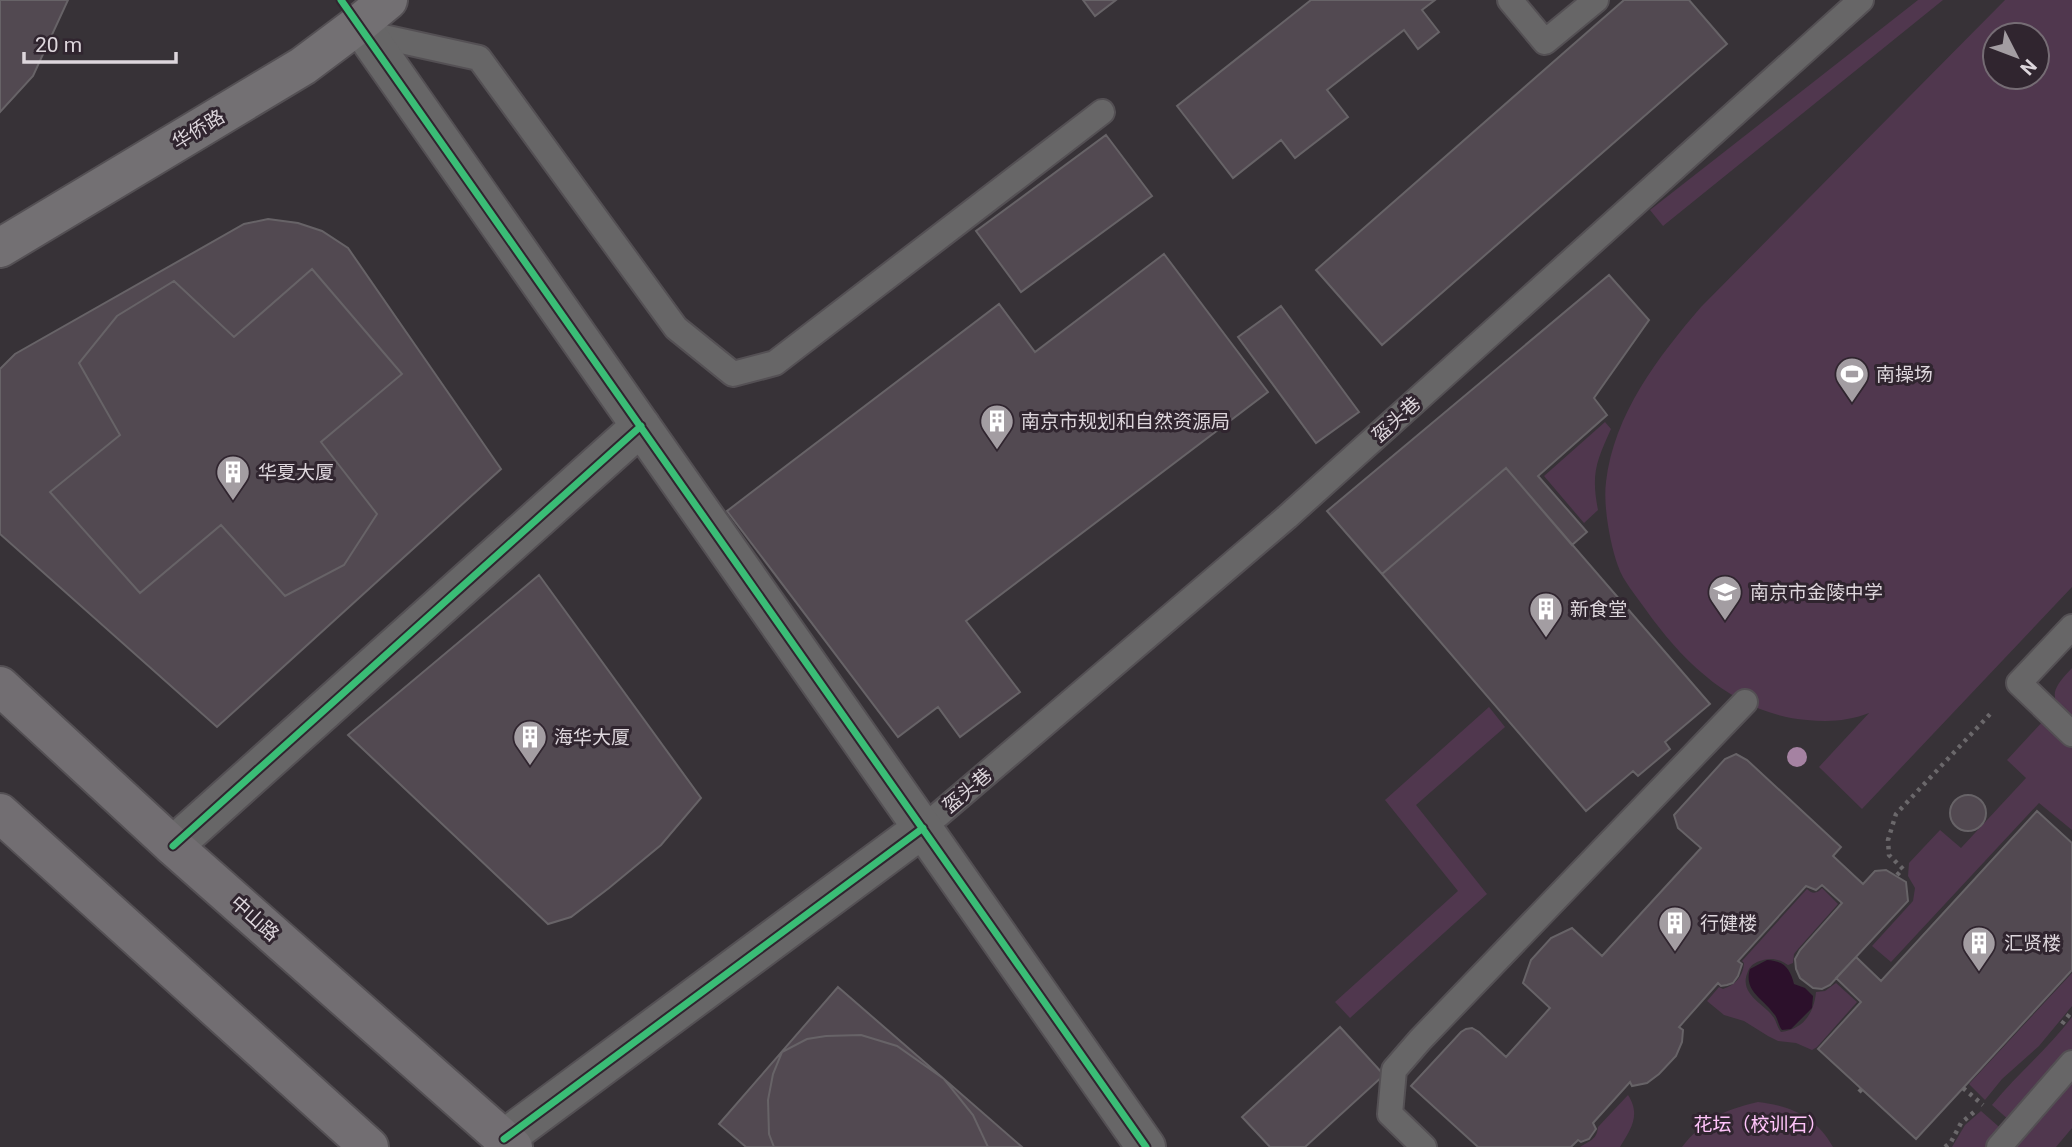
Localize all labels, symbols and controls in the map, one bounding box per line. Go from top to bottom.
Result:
scale bar [24,21,177,65]
north arrow [1981,21,2051,91]
text: 20 m [35,33,82,57]
text: N [2015,54,2041,80]
street label: 华侨路 [168,105,229,154]
sports icon: 南操场 [1833,355,1871,404]
place label: 南操场 [1876,363,1933,386]
street label: 盔头巷 [1367,392,1425,447]
building icon: 南京市规划和自然资源局 [978,402,1016,451]
place label: 南京市规划和自然资源局 [1021,410,1230,433]
building icon: 华夏大厦 [214,453,252,502]
place label: 华夏大厦 [258,461,334,484]
school or university icon: 南京市金陵中学 [1706,573,1744,622]
place label: 南京市金陵中学 [1750,581,1883,604]
building icon: 新食堂 [1527,590,1565,639]
place label: 新食堂 [1570,598,1627,621]
building icon: 海华大厦 [511,718,549,767]
place label: 海华大厦 [554,726,630,749]
street label: 盔头巷 [938,763,997,818]
street label: 中山路 [226,891,284,946]
building icon: 行健楼 [1656,904,1694,953]
place label: 行健楼 [1700,912,1757,935]
building icon: 汇贤楼 [1960,924,1998,973]
place label: 汇贤楼 [2004,932,2061,955]
park label: 花坛（校训石） [1693,1113,1827,1136]

